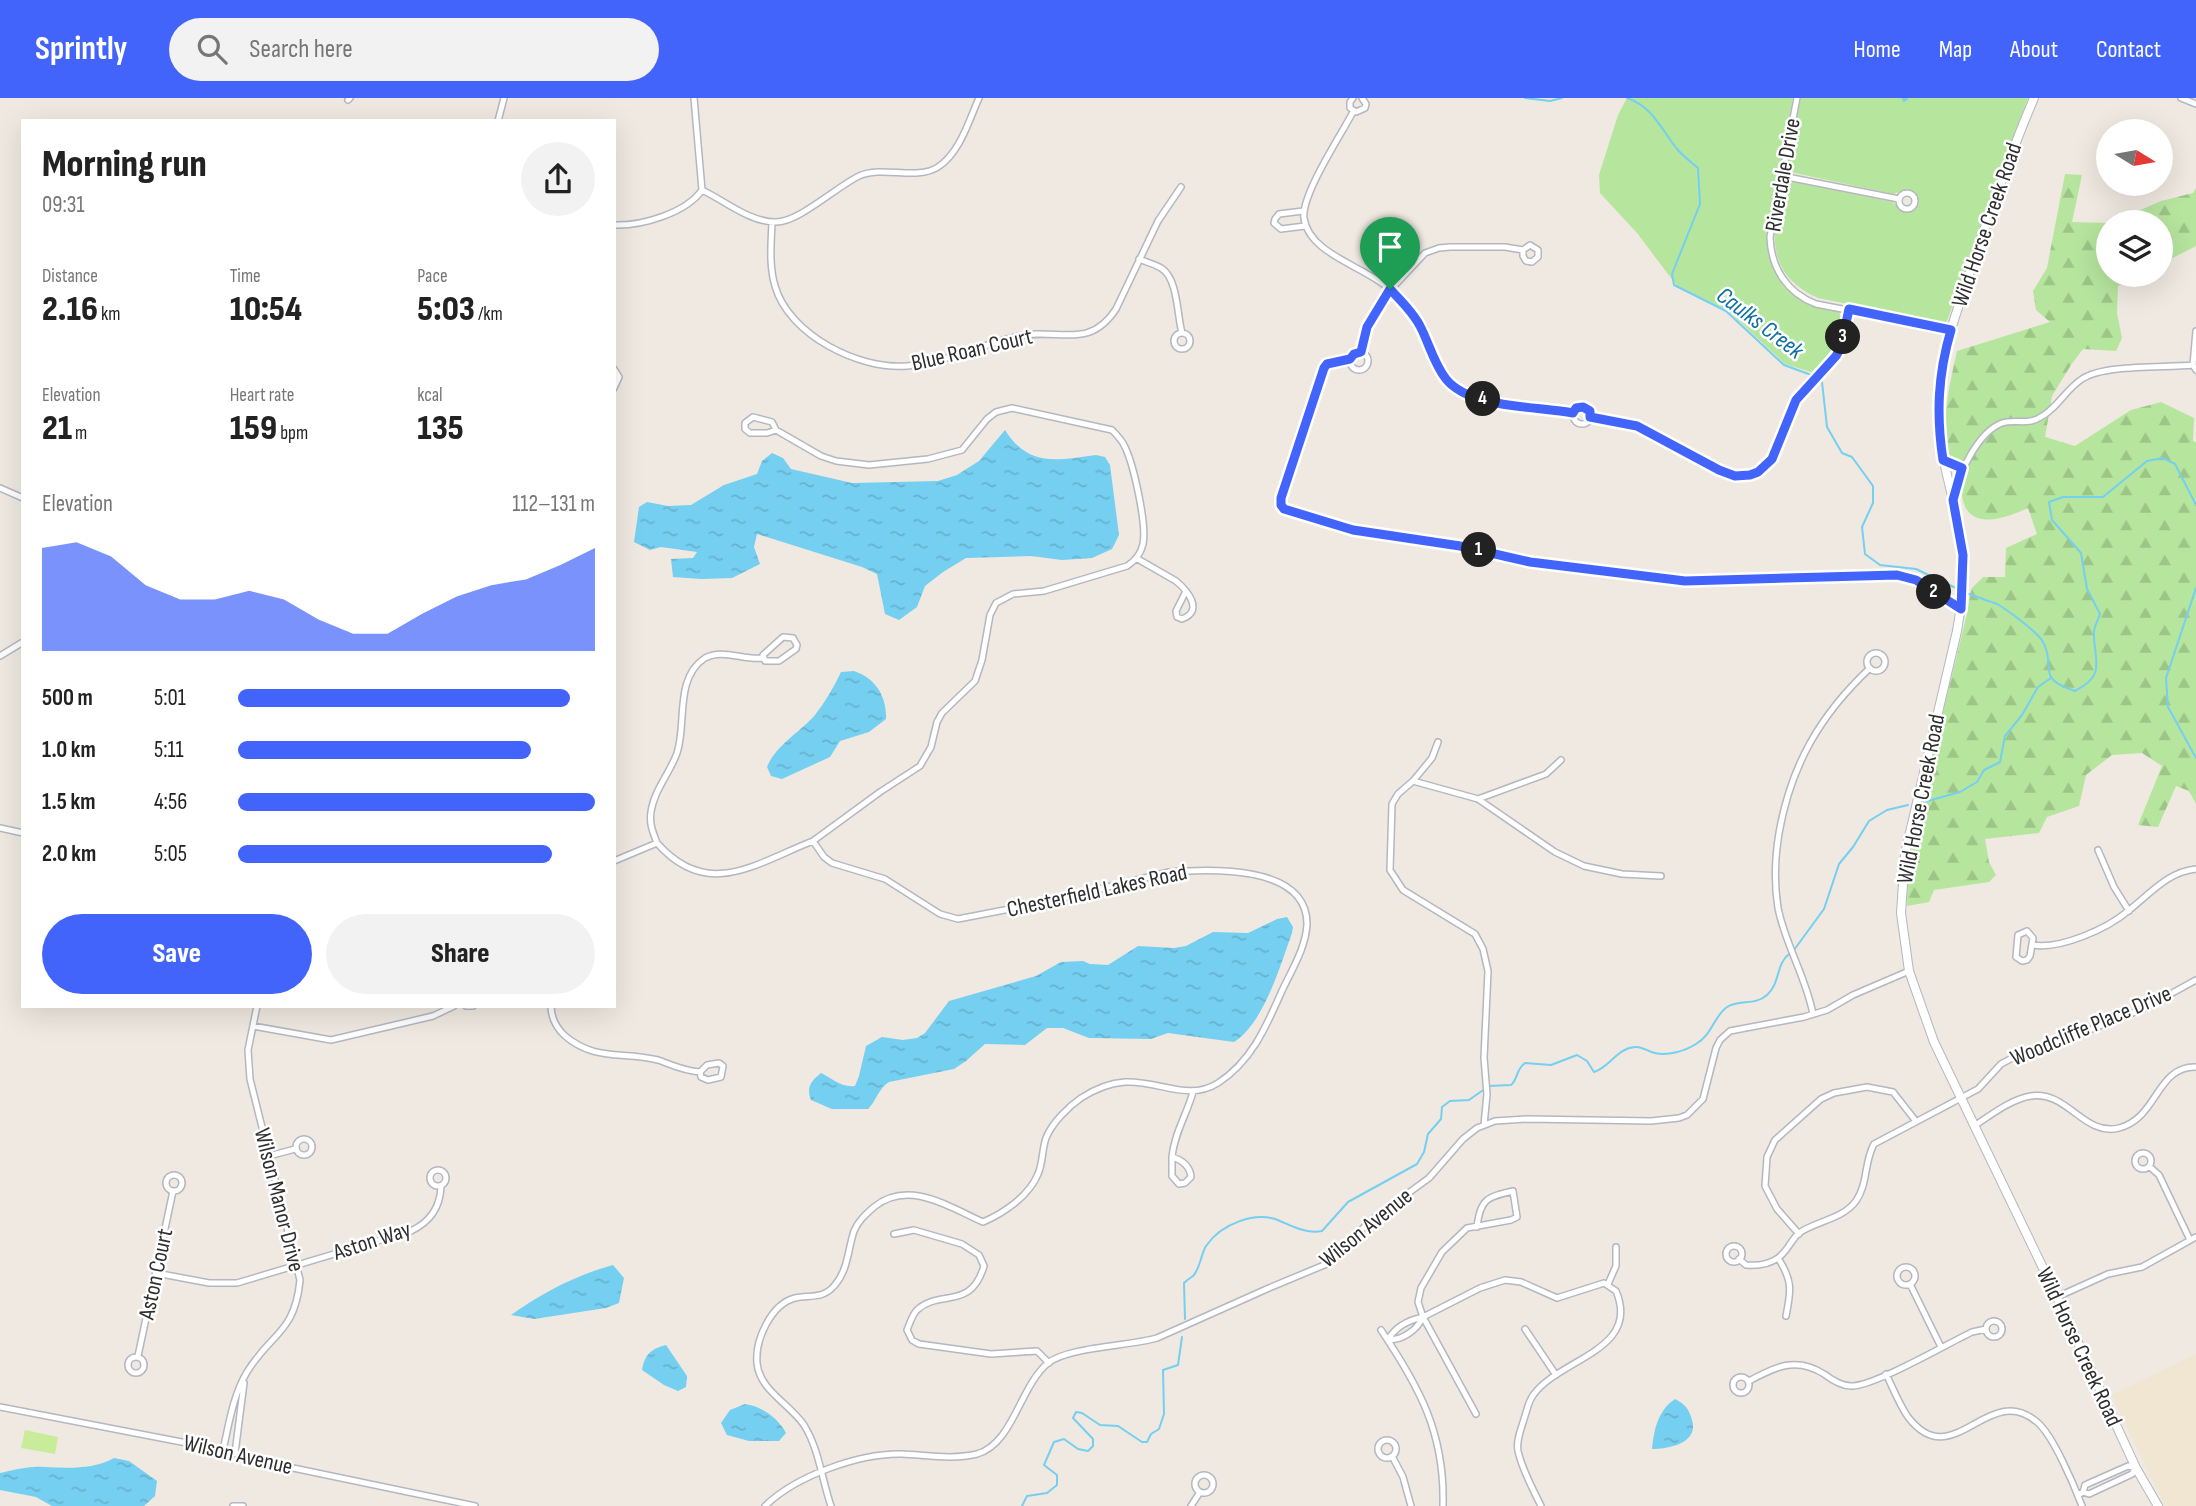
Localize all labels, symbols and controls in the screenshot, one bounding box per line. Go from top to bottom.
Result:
search box [169,18,659,81]
text: Sprintly [35,29,127,69]
icon: search [193,30,231,68]
text: Search here [249,34,353,65]
text: Home [1853,35,1901,64]
text: Map [1939,35,1972,64]
text: About [2010,35,2058,64]
text: Contact [2096,35,2161,64]
street label: Riverdale Drive [1759,116,1807,234]
north arrow [2096,119,2174,196]
map controls [2096,119,2173,287]
street label: Wild Horse Creek Road [1946,139,2028,311]
text: Morning run [42,142,207,187]
button: share [521,142,595,216]
text: 09:31 [42,191,84,219]
button: layers [2096,210,2173,287]
pin [1360,217,1420,289]
icon: arrive [1371,228,1409,266]
text: Distance [42,265,98,288]
text: Time [230,265,261,288]
text: Pace [417,265,448,288]
water label: Caulks Creek [1711,281,1810,366]
text: 2.16 [42,288,98,331]
text: 10:54 [230,288,302,331]
text: 5:03 [417,288,475,331]
text: km [98,303,120,326]
text: /km [475,303,503,326]
pin: 3 [1826,320,1860,354]
street label: Blue Roan Court [909,322,1035,378]
text: 3 [1838,325,1847,348]
pin: 4 [1466,382,1500,416]
text: Elevation [42,384,101,407]
text: Heart rate [230,384,295,407]
text: kcal [417,384,442,407]
text: 4 [1478,387,1487,410]
text: 21 [42,407,72,450]
text: 159 [230,407,277,450]
text: 135 [417,407,464,450]
text: m [72,422,87,445]
text: bpm [277,422,308,445]
text: Elevation [42,490,113,518]
text: 112–131 m [512,490,595,518]
pin: 1 [1462,532,1496,568]
text: 1 [1475,538,1482,561]
pin: 2 [1916,574,1952,610]
text: 2 [1929,580,1938,603]
text: 500 m [42,684,93,712]
text: 5:01 [154,684,186,712]
street label: Wild Horse Creek Road [1891,712,1951,886]
text: 1.0 km [42,736,96,764]
text: 5:11 [154,736,184,764]
text: 1.5 km [42,788,95,816]
text: 4:56 [154,788,187,816]
text: 2.0 km [42,840,96,868]
text: 5:05 [154,840,187,868]
street label: Chesterfield Lakes Road [1004,858,1190,924]
button: Save [42,914,312,994]
button: Share [326,914,595,994]
street label: Woodcliffe Place Drive [2006,979,2176,1073]
street label: Wilson Manor Drive [248,1125,310,1275]
street label: Wilson Avenue [1314,1182,1418,1274]
street label: Aston Way [329,1215,414,1267]
street label: Aston Court [133,1226,179,1323]
street label: Wild Horse Creek Road [2030,1263,2128,1431]
street label: Wilson Avenue [181,1429,295,1481]

